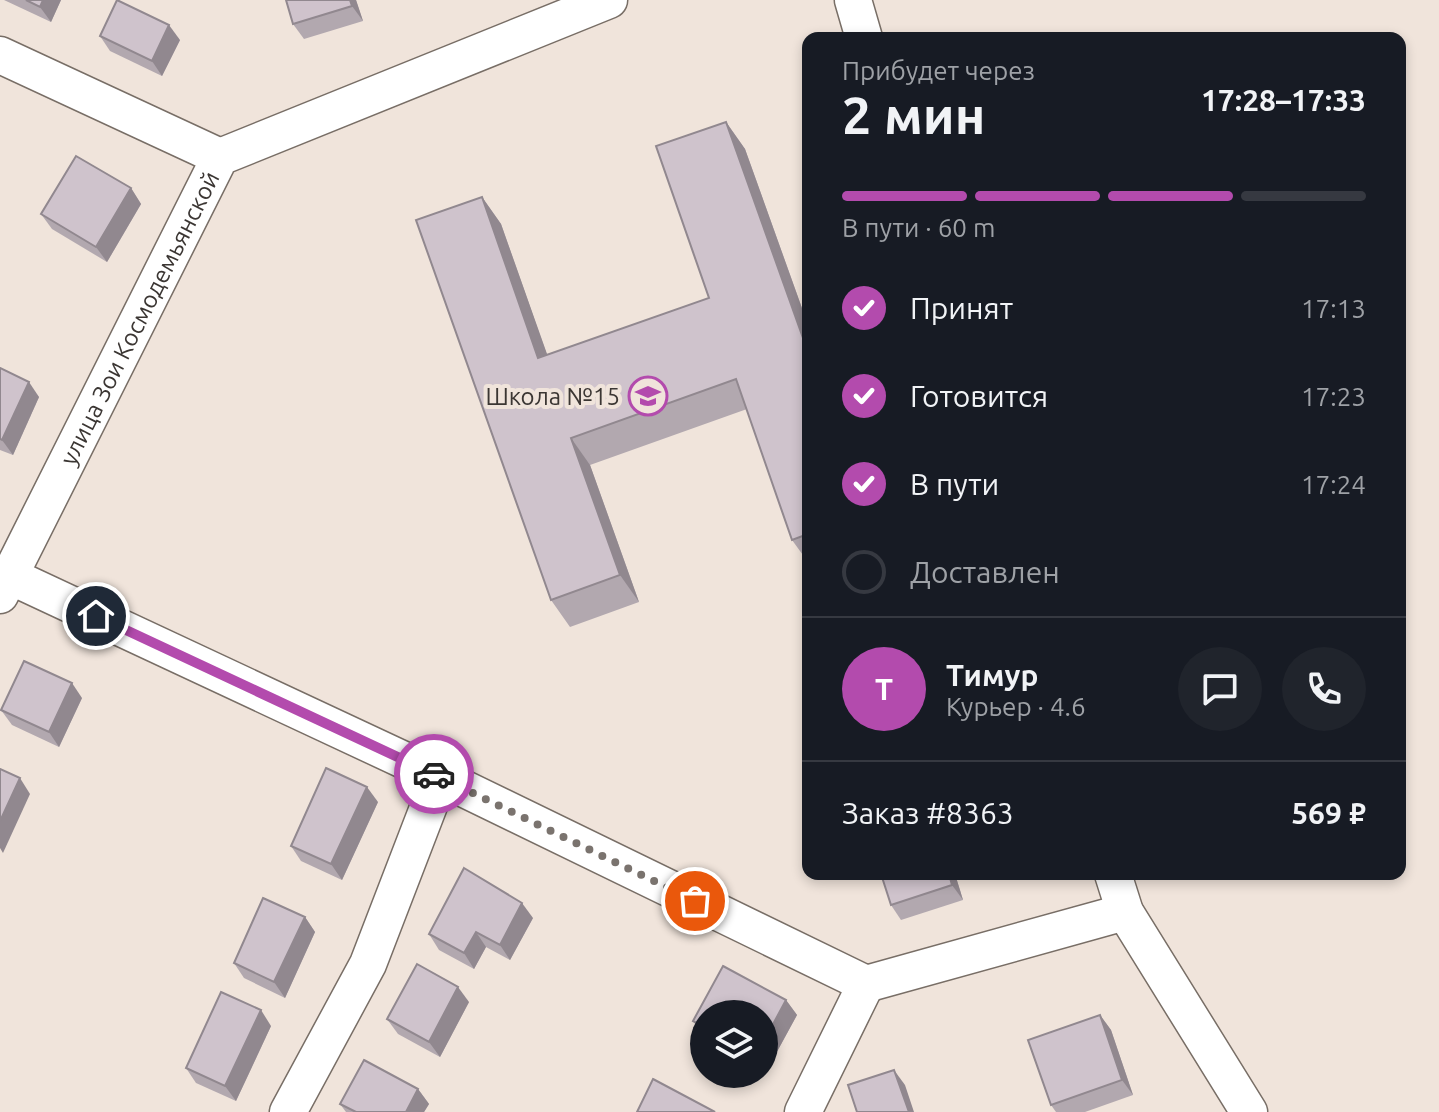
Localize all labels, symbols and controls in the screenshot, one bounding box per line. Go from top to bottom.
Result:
text: Прибудет через [842,56,1035,85]
text: 17:28–17:33 [1201,83,1366,117]
text: 2 мин [842,86,985,144]
street label: улица Зои Космодемьянской [54,167,224,469]
text: В пути · 60 m [842,213,995,242]
icon: check [842,286,886,330]
text: Принят [910,291,1013,325]
text: 17:13 [1301,294,1366,323]
icon: check [842,374,886,418]
school or university icon: Школа №15 [627,375,669,417]
text: Готовится [910,379,1048,413]
text: 17:23 [1301,382,1366,411]
place label: Школа №15 [485,383,620,410]
icon: check [842,462,886,506]
text: В пути [910,467,999,501]
text: 17:24 [1301,470,1366,499]
text: Доставлен [910,555,1060,589]
pin [62,582,130,650]
icon: home [74,594,118,638]
button: chat [1178,647,1262,731]
button: phone [1282,647,1366,731]
text: Тимур [946,658,1038,692]
text: Т [875,672,893,706]
text: Курьер · 4.6 [946,692,1086,721]
courier [394,734,474,814]
icon: car [412,752,456,796]
text: Заказ #8363 [842,796,1014,830]
text: 569 ₽ [1291,796,1366,830]
pin [661,867,729,935]
icon: bag [673,879,717,923]
map controls [690,1000,778,1088]
button: layers [690,1000,778,1088]

